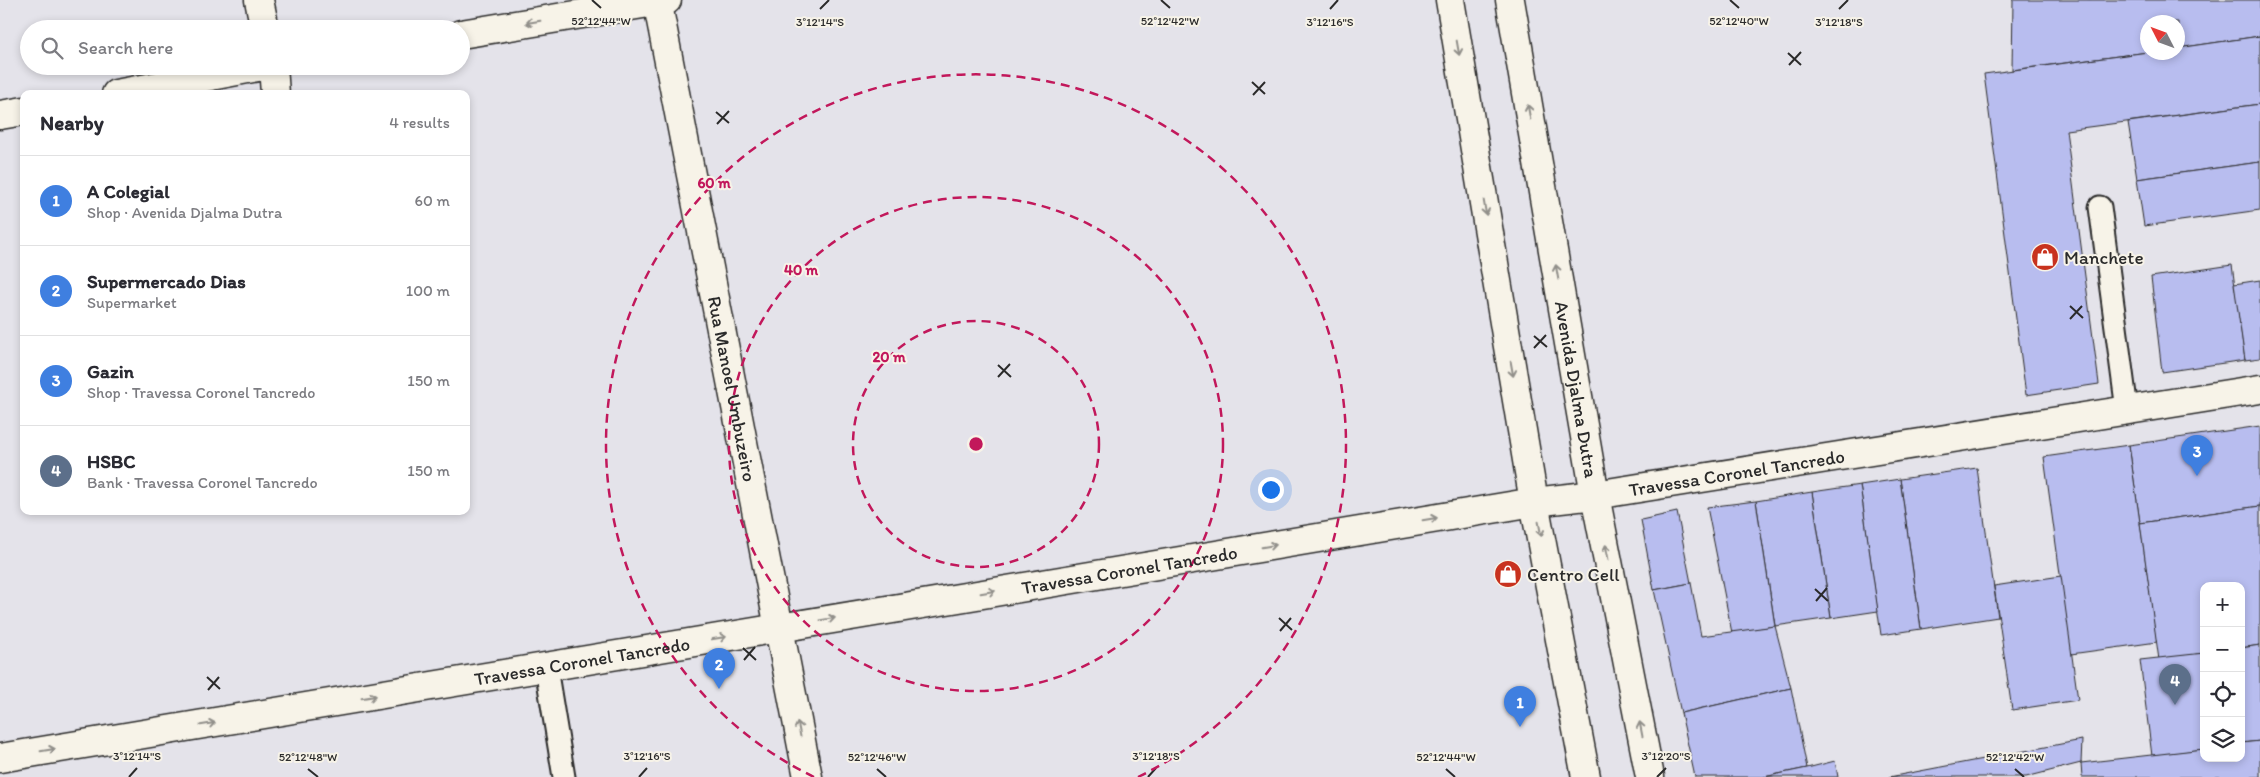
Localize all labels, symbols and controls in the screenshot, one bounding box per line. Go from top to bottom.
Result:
text: 52°12'44"W [571,14,631,28]
text: 52°12'42"W [1141,14,1199,28]
text: 52°12'40"W [1709,14,1769,28]
text: 3°12'14"S [796,15,844,29]
text: 3°12'16"S [1306,15,1354,29]
text: 3°12'18"S [1815,15,1863,29]
north arrow [2140,15,2185,60]
one-way arrow [525,17,541,27]
search box [20,20,470,75]
icon: search [38,34,66,62]
text: Search here [78,36,173,59]
one-way arrow [1454,40,1464,56]
one-way arrow [1524,104,1534,120]
text: Nearby [40,110,104,135]
text: 4 results [389,113,450,132]
text: 60 m [697,174,731,192]
text: A Colegial [87,180,170,203]
text: 1 [52,191,60,210]
text: 60 m [415,191,450,210]
one-way arrow [1481,200,1491,216]
text: Shop · Avenida Djalma Dutra [87,203,282,222]
shop icon: Manchete [2030,242,2060,272]
place label: Manchete [2064,246,2144,269]
text: 40 m [784,261,819,279]
one-way arrow [1551,264,1561,280]
text: Supermercado Dias [87,270,246,293]
text: 2 [52,281,60,300]
text: 100 m [406,281,450,300]
text: Supermarket [87,293,177,312]
street label: Rua Manoel Umbuzeiro [703,294,762,484]
street label: Avenida Djalma Dutra [1550,299,1603,480]
text: 20 m [872,348,906,366]
text: Gazin [87,360,134,383]
one-way arrow [1508,360,1518,376]
text: 3 [52,371,60,390]
text: 150 m [407,371,450,390]
text: Shop · Travessa Coronel Tancredo [87,383,315,402]
centre of rings [967,435,985,453]
pin: 3 [2181,435,2213,476]
street label: Travessa Coronel Tancredo [1627,444,1846,501]
text: HSBC [87,450,136,473]
text: 4 [51,461,61,480]
text: 150 m [407,461,450,480]
text: Bank · Travessa Coronel Tancredo [87,473,318,492]
your location [1258,477,1284,503]
one-way arrow [1421,514,1437,524]
one-way arrow [1535,520,1545,536]
street label: Travessa Coronel Tancredo [1020,540,1239,599]
one-way arrow [1261,540,1277,550]
one-way arrow [1601,545,1611,561]
shop icon: Centro Cell [1493,559,1523,589]
place label: Centro Cell [1527,563,1620,586]
map controls [2200,582,2245,762]
button: + [2200,582,2245,627]
one-way arrow [980,587,996,597]
one-way arrow [819,613,835,623]
button: − [2200,627,2245,672]
street label: Travessa Coronel Tancredo [472,632,692,690]
one-way arrow [710,632,726,642]
pin: 2 [703,648,735,689]
pin: 4 [2159,664,2191,705]
button: locate [2200,672,2245,717]
pin: 1 [1504,686,1536,727]
one-way arrow [360,692,376,702]
button: layers [2200,717,2245,762]
one-way arrow [200,718,216,728]
one-way arrow [794,722,804,738]
one-way arrow [1635,722,1645,738]
one-way arrow [40,745,56,755]
text: 3°12'14"S [113,749,161,763]
text: 3°12'16"S [623,749,671,763]
text: 3°12'18"S [1132,749,1180,763]
text: 3°12'20"S [1641,749,1691,763]
text: 52°12'48"W [279,750,337,764]
text: 52°12'46"W [848,750,906,764]
text: 52°12'44"W [1416,750,1476,764]
text: 52°12'42"W [1986,750,2044,764]

